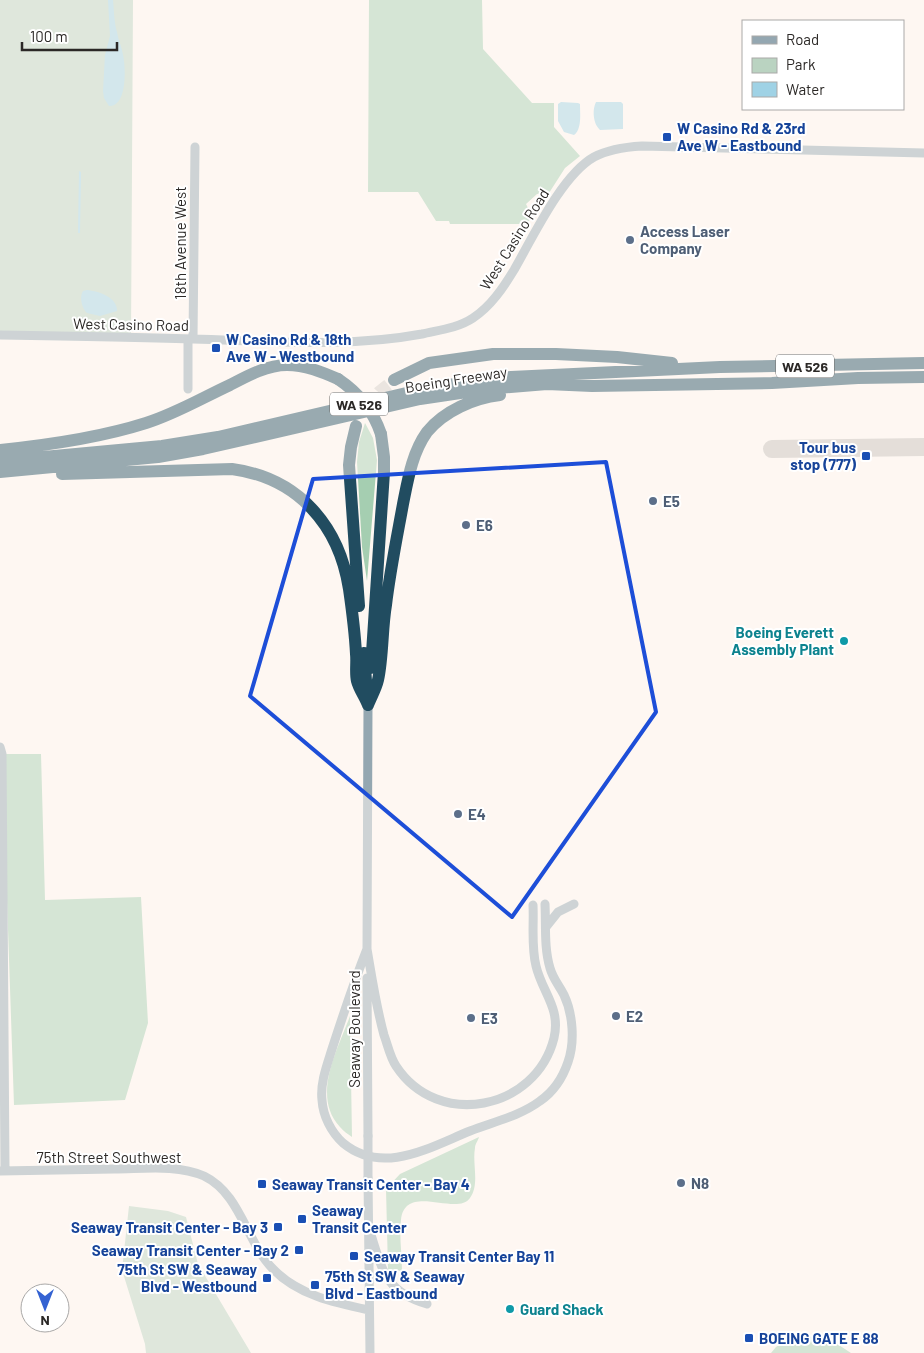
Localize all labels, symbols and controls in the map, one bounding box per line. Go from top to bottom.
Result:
scale bar [22,20,118,52]
legend [742,20,904,110]
text: 100 m [30,27,68,45]
text: Road [786,30,819,48]
text: Park [786,55,816,73]
text: Water [786,80,825,98]
place label: W Casino Rd & 23rd Ave W - Eastbound [677,119,806,154]
marker: W Casino Rd & 23rd Ave W - Eastbound [661,131,673,143]
street label: West Casino Road [476,185,552,293]
street label: 18th Avenue West [171,186,189,300]
place label: Access Laser Company [640,222,730,257]
marker: Access Laser Company [624,234,636,246]
street label: West Casino Road [73,314,189,334]
place label: W Casino Rd & 18th Ave W - Westbound [226,330,354,365]
marker: W Casino Rd & 18th Ave W - Westbound [210,342,222,354]
road number: WA 526 [776,354,834,378]
street label: Boeing Freeway [404,362,508,396]
road number: WA 526 [330,392,388,416]
place label: Tour bus stop (777) [790,438,857,473]
marker: Tour bus stop (777) [860,450,872,462]
place label: E5 [663,492,680,510]
marker: E5 [647,495,659,507]
place label: E6 [476,516,493,534]
marker: E6 [460,519,472,531]
place label: Boeing Everett Assembly Plant [731,623,834,658]
marker: Boeing Everett Assembly Plant [838,635,850,647]
place label: E4 [468,805,486,823]
marker: E4 [452,808,464,820]
street label: Seaway Boulevard [345,970,363,1088]
place label: E2 [626,1007,643,1025]
place label: E3 [481,1009,498,1027]
marker: E2 [610,1010,622,1022]
marker: E3 [465,1012,477,1024]
street label: 75th Street Southwest [37,1148,181,1166]
place label: N8 [691,1174,709,1192]
place label: Seaway Transit Center - Bay 4 [272,1175,470,1193]
marker: N8 [675,1177,687,1189]
marker: Seaway Transit Center - Bay 4 [256,1178,268,1190]
place label: Seaway Transit Center [312,1201,407,1236]
marker: Seaway Transit Center [296,1213,308,1225]
place label: Seaway Transit Center - Bay 3 [71,1218,268,1236]
marker: Seaway Transit Center - Bay 3 [272,1221,284,1233]
place label: Seaway Transit Center - Bay 2 [92,1241,289,1259]
marker: Seaway Transit Center - Bay 2 [293,1244,305,1256]
place label: Seaway Transit Center Bay 11 [364,1247,554,1265]
marker: Seaway Transit Center Bay 11 [348,1250,360,1262]
place label: 75th St SW & Seaway Blvd - Westbound [117,1260,257,1295]
place label: 75th St SW & Seaway Blvd - Eastbound [325,1267,465,1302]
marker: 75th St SW & Seaway Blvd - Westbound [261,1272,273,1284]
marker: 75th St SW & Seaway Blvd - Eastbound [309,1279,321,1291]
north arrow [20,1283,70,1333]
place label: Guard Shack [520,1300,603,1318]
marker: Guard Shack [504,1303,516,1315]
text: N [40,1313,50,1330]
place label: BOEING GATE E 88 [759,1329,879,1347]
marker: BOEING GATE E 88 [743,1332,755,1344]

